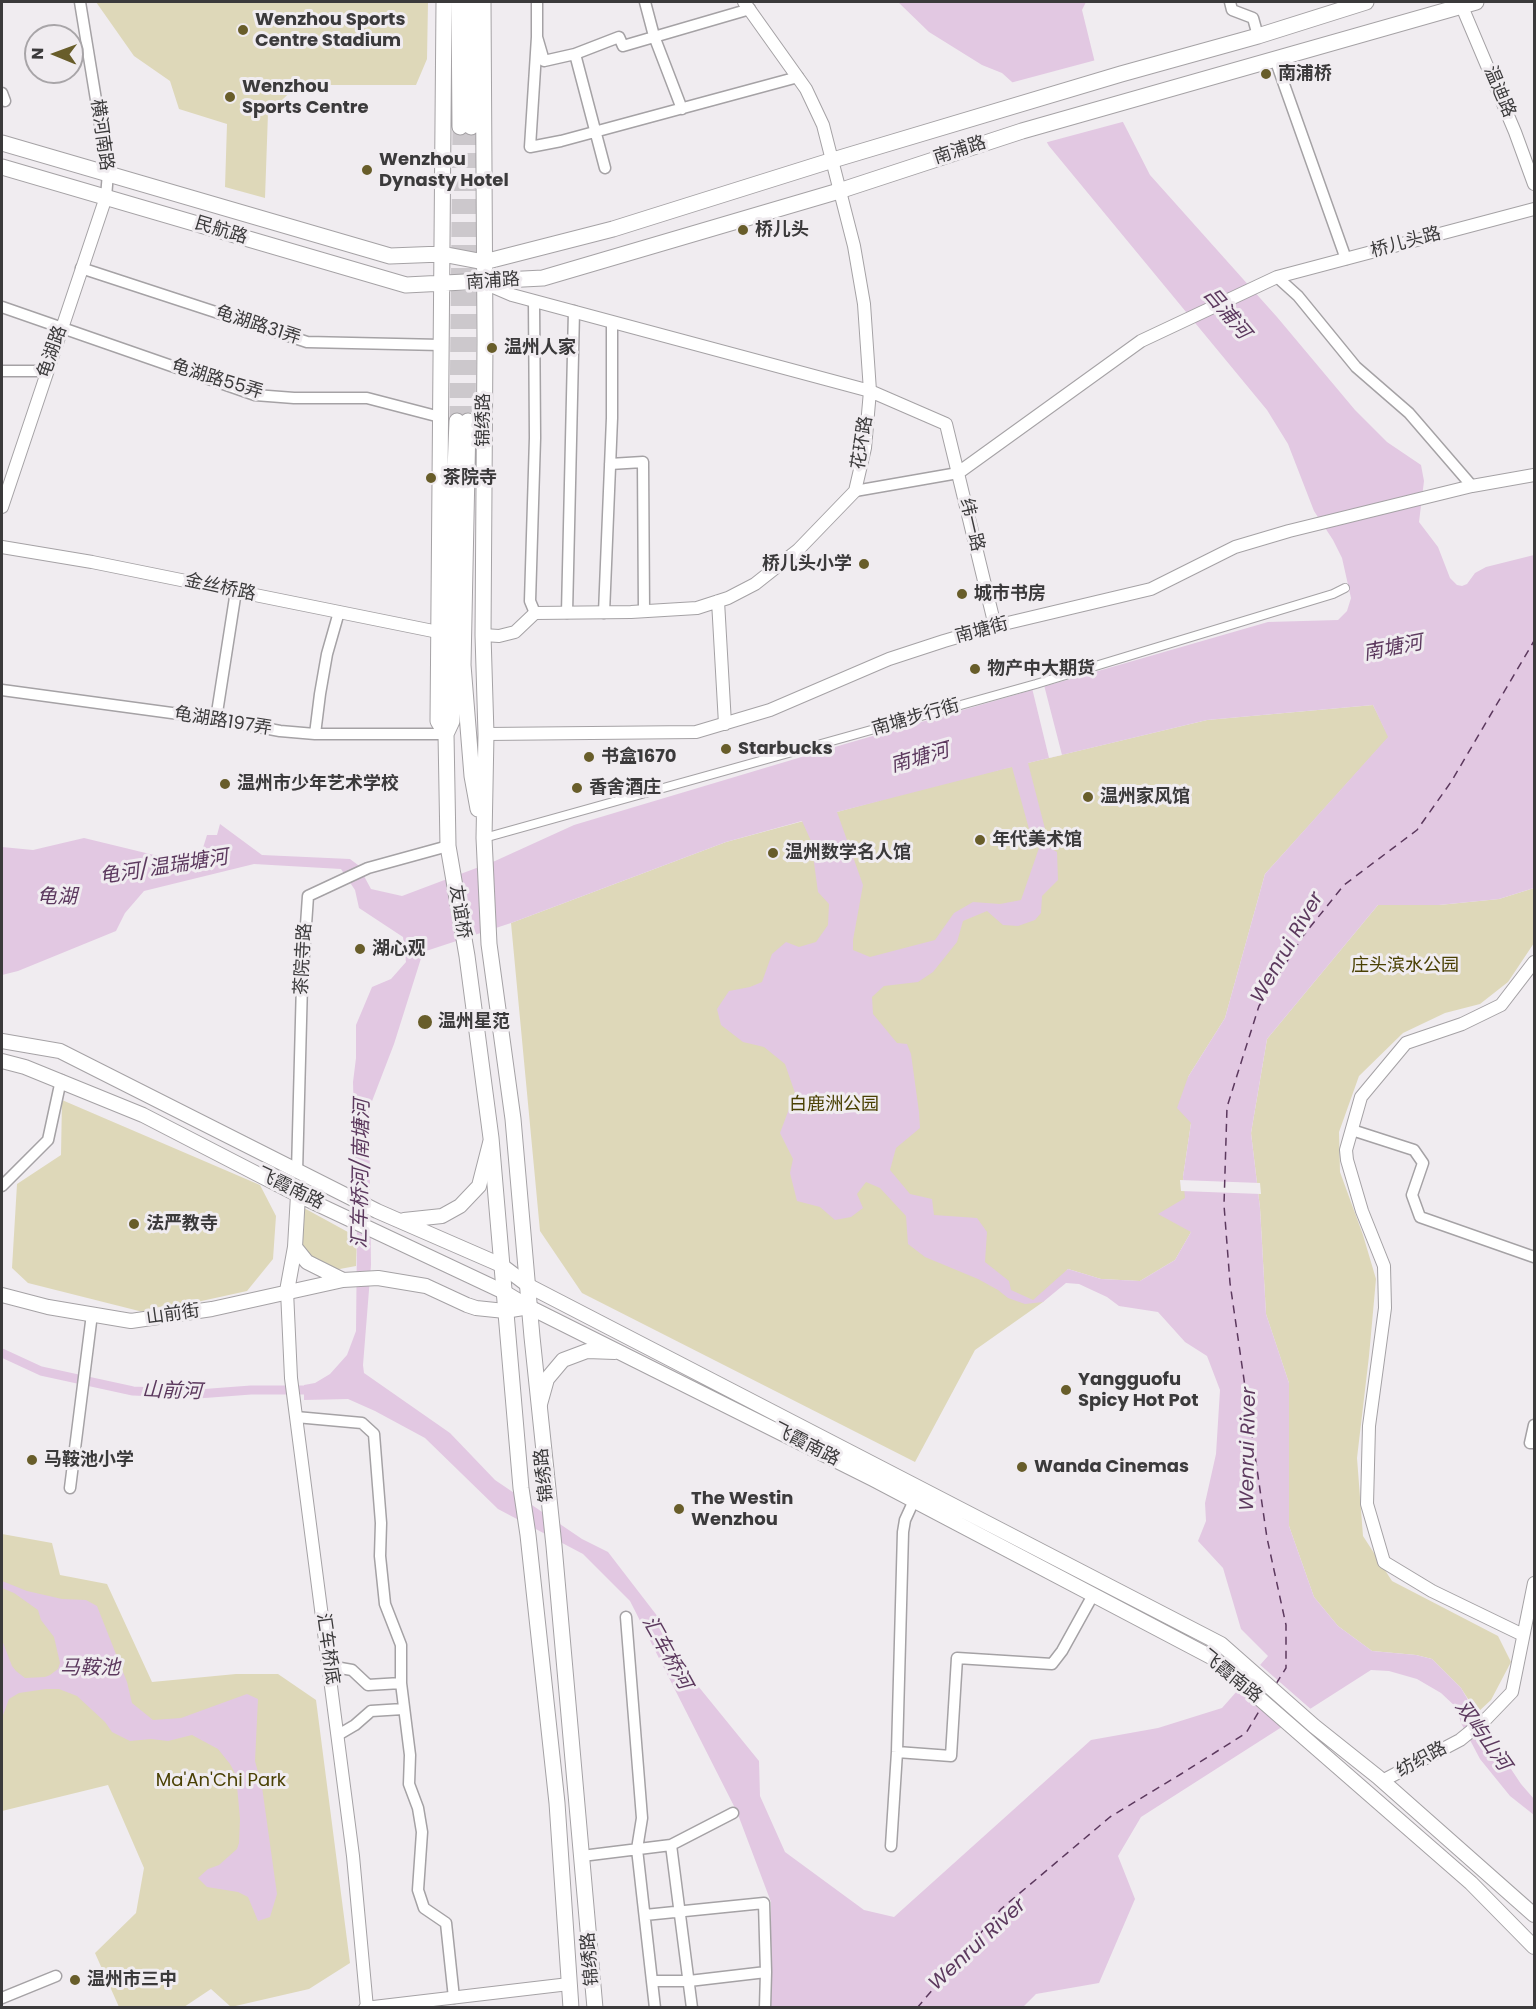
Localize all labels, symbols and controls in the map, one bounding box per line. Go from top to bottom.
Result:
place label: Wenzhou Sports Centre Stadium [255,9,405,52]
marker: Wenzhou Sports Centre Stadium [236,23,250,37]
north arrow [24,24,84,84]
text: N [26,47,49,60]
place label: 南浦桥 [1278,63,1332,85]
street label: 温迪路 [1479,63,1519,121]
marker: 南浦桥 [1259,67,1273,81]
place label: Wenzhou Sports Centre [242,76,369,118]
marker: Wenzhou Sports Centre [223,90,237,104]
street label: 横河南路 [85,98,117,172]
street label: 南浦路 [931,132,989,170]
place label: Wenzhou Dynasty Hotel [379,149,509,192]
marker: Wenzhou Dynasty Hotel [360,163,374,177]
street label: 民航路 [192,213,250,249]
place label: 桥儿头 [755,219,809,241]
marker: 桥儿头 [736,223,750,237]
street label: 桥儿头路 [1368,223,1444,263]
street label: 南浦路 [465,269,521,295]
water label: 吕浦河 [1198,283,1254,345]
street label: 龟湖路31弄 [213,302,303,350]
street label: 龟湖路 [34,323,72,381]
place label: 温州人家 [504,337,576,359]
marker: 温州人家 [485,341,499,355]
street label: 龟湖路55弄 [169,356,265,404]
street label: 锦绣路 [473,393,495,447]
street label: 花环路 [848,415,878,471]
place label: 茶院寺 [443,467,497,489]
marker: 茶院寺 [424,471,438,485]
street label: 纬一路 [954,496,988,554]
place label: 桥儿头小学 [762,553,852,575]
marker: 桥儿头小学 [857,557,871,571]
street label: 金丝桥路 [183,570,257,606]
place label: 城市书房 [974,583,1046,605]
marker: 城市书房 [955,587,969,601]
street label: 南塘街 [953,614,1011,648]
water label: 南塘河 [1361,631,1425,667]
place label: 物产中大期货 [987,658,1095,680]
marker: 物产中大期货 [968,662,982,676]
street label: 南塘步行街 [870,695,962,741]
street label: 龟湖路197弄 [172,704,274,740]
place label: Starbucks [738,738,833,760]
water label: 南塘河 [888,739,952,779]
marker: Starbucks [719,742,733,756]
place label: 书盒1670 [601,746,677,768]
marker: 书盒1670 [582,750,596,764]
place label: 温州市少年艺术学校 [237,773,399,795]
marker: 温州市少年艺术学校 [218,777,232,791]
place label: 香舍酒庄 [589,777,661,799]
marker: 香舍酒庄 [570,781,584,795]
place label: 温州家风馆 [1100,786,1190,808]
marker: 温州家风馆 [1081,790,1095,804]
place label: 年代美术馆 [992,829,1082,851]
marker: 年代美术馆 [973,833,987,847]
place label: 温州数学名人馆 [785,842,911,864]
water label: 龟河/温瑞塘河 [98,846,230,890]
marker: 温州数学名人馆 [766,846,780,860]
street label: 友谊桥 [444,884,474,940]
water label: 龟湖 [37,886,77,910]
water label: Wenrui River [1247,888,1329,1008]
street label: 茶院寺路 [291,922,317,996]
place label: 湖心观 [372,938,426,960]
marker: 湖心观 [353,942,367,956]
park label: 庄头滨水公园 [1351,955,1459,977]
place label: 温州星范 [438,1011,510,1033]
marker: 温州星范 [416,1013,434,1031]
park label: 白鹿洲公园 [789,1094,879,1116]
water label: 汇车桥河/南塘河 [349,1099,375,1249]
street label: 飞霞南路 [253,1164,327,1214]
place label: 法严教寺 [146,1213,218,1235]
marker: 法严教寺 [127,1217,141,1231]
street label: 山前街 [145,1301,201,1329]
place label: Yangguofu Spicy Hot Pot [1078,1369,1198,1412]
water label: 山前河 [142,1379,202,1405]
marker: Yangguofu Spicy Hot Pot [1059,1383,1073,1397]
water label: Wenrui River [1236,1387,1262,1511]
street label: 飞霞南路 [769,1419,843,1471]
street label: 锦绣路 [531,1447,559,1503]
place label: 马鞍池小学 [44,1449,134,1471]
marker: 马鞍池小学 [25,1453,39,1467]
place label: Wanda Cinemas [1034,1456,1189,1478]
marker: Wanda Cinemas [1015,1460,1029,1474]
place label: The Westin Wenzhou [691,1488,793,1530]
marker: The Westin Wenzhou [672,1502,686,1516]
street label: 汇车桥底 [311,1612,343,1686]
water label: 汇车桥河 [636,1612,696,1694]
street label: 飞霞南路 [1196,1646,1266,1708]
water label: 马鞍池 [60,1657,120,1681]
water label: 双屿山河 [1449,1696,1515,1776]
street label: 纺织路 [1393,1738,1451,1782]
park label: Ma'An'Chi Park [156,1770,286,1792]
water label: Wenrui River [924,1894,1032,1996]
street label: 锦绣路 [578,1931,604,1987]
place label: 温州市三中 [87,1969,177,1991]
marker: 温州市三中 [68,1973,82,1987]

